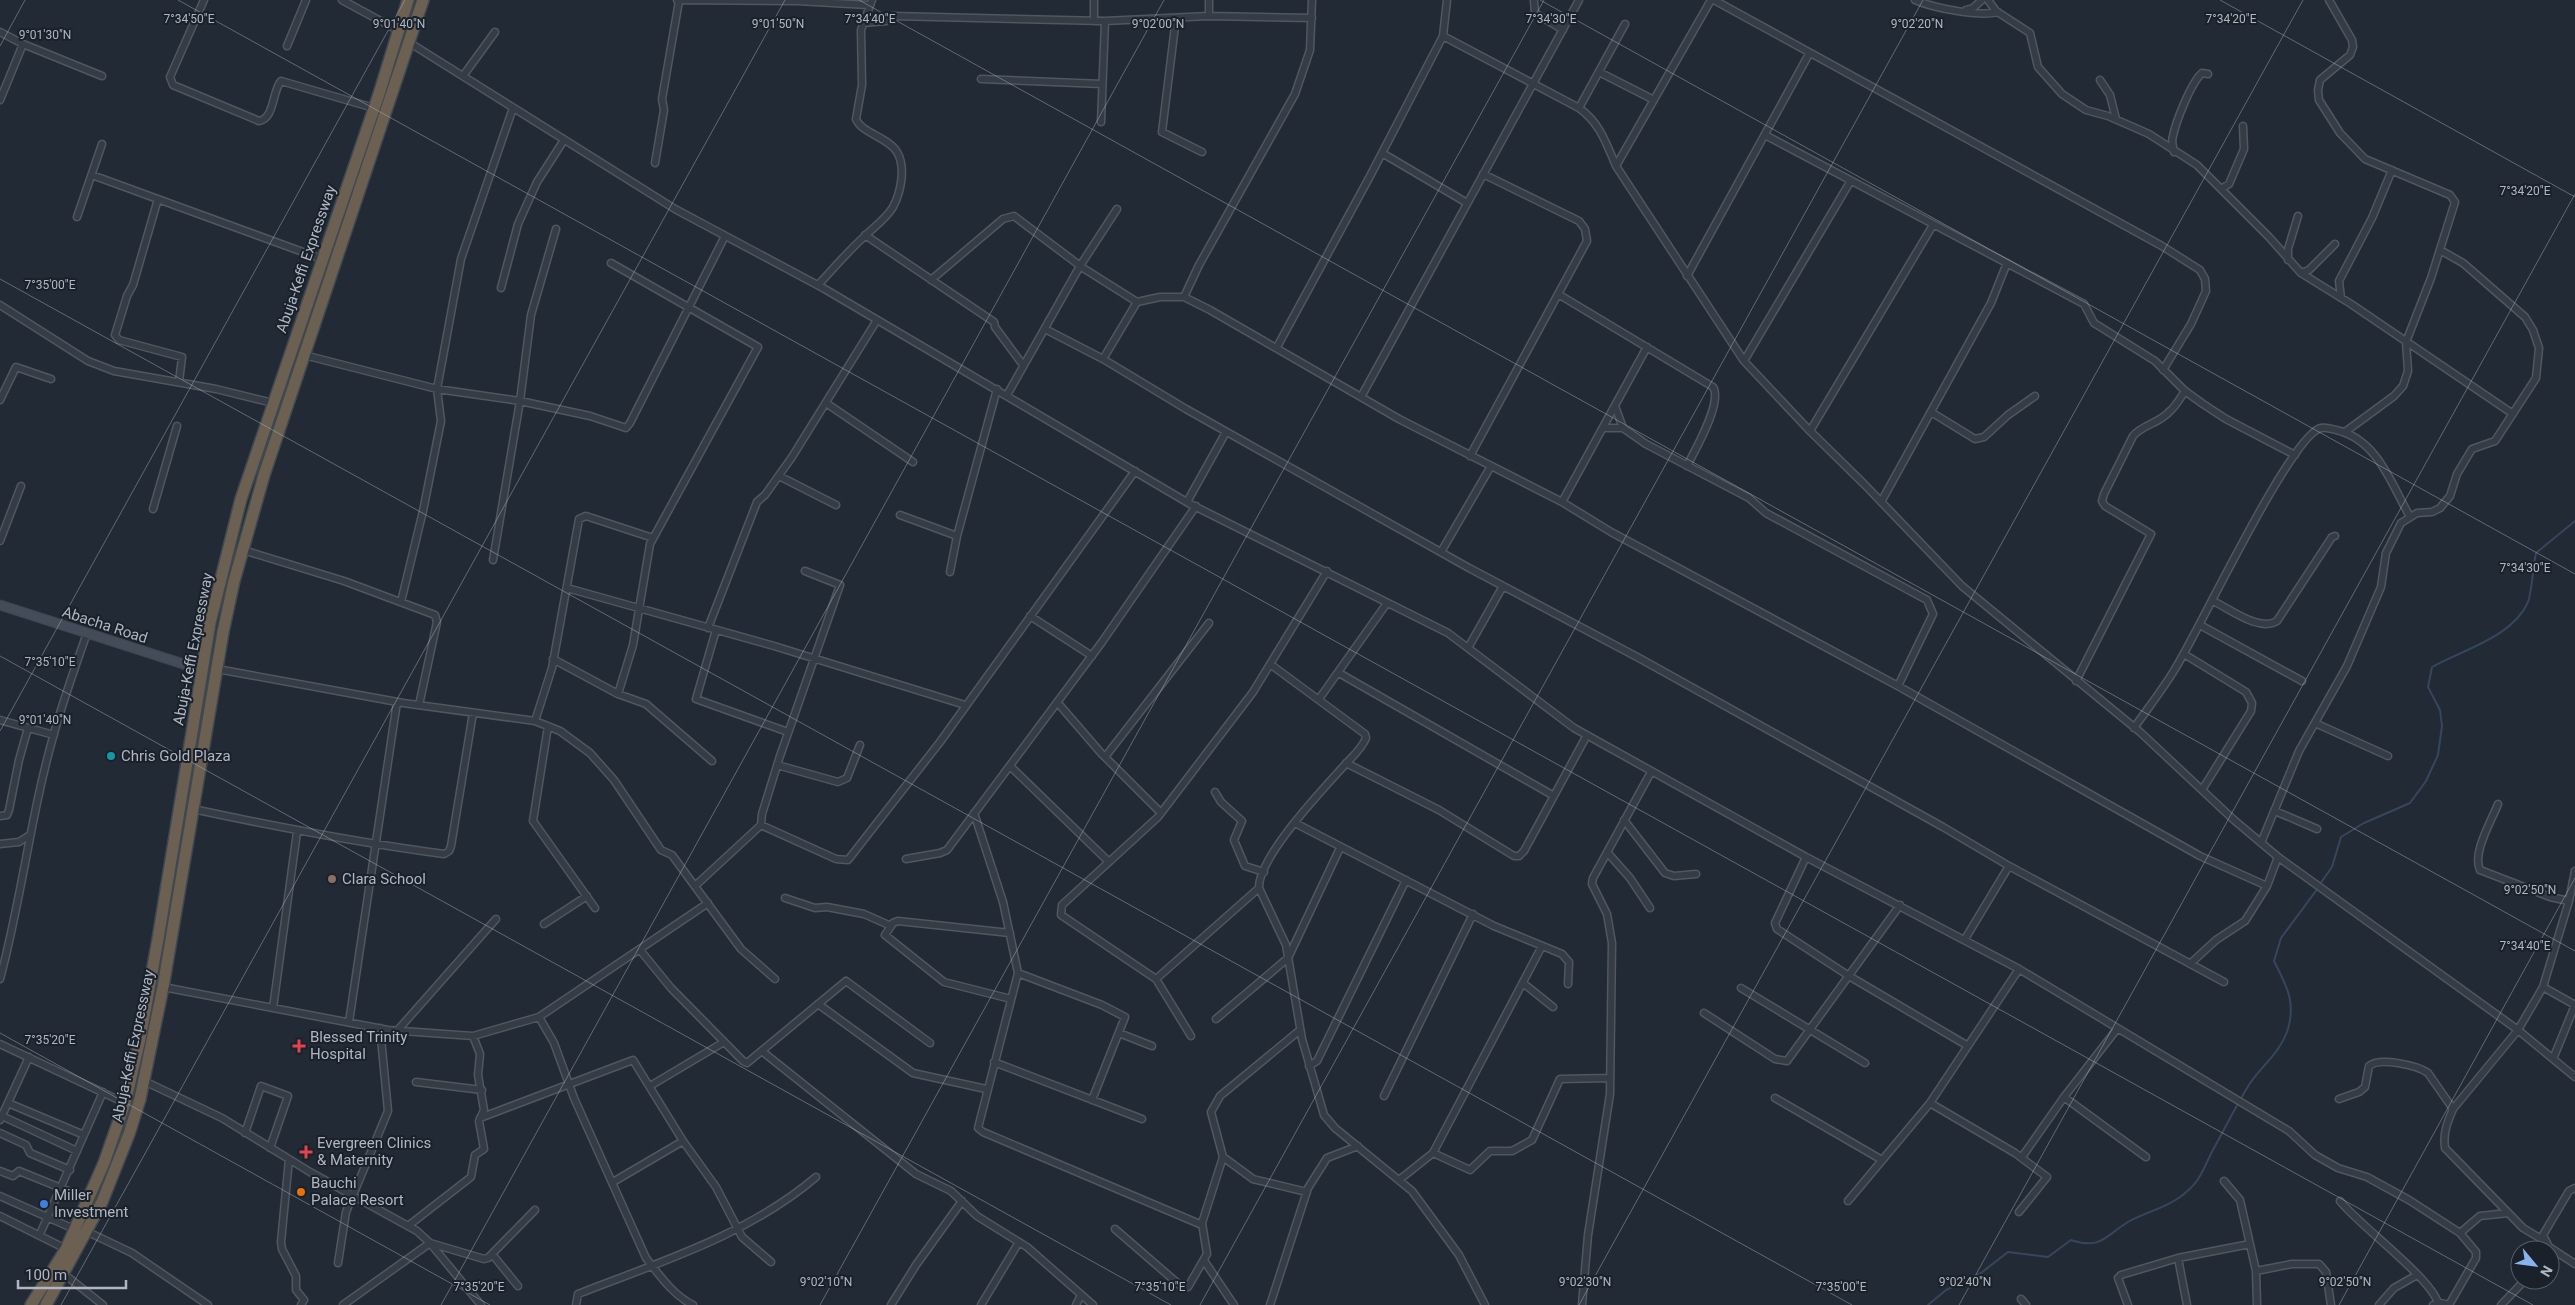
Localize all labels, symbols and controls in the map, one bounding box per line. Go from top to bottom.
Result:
text: 7°34'50"E [164,12,215,26]
text: 7°34'40"E [845,12,896,26]
text: 7°34'30"E [1526,12,1577,26]
text: 7°34'20"E [2206,12,2257,26]
text: 9°01'40"N [373,17,425,31]
text: 9°01'50"N [752,17,804,31]
text: 9°02'00"N [1132,17,1184,31]
text: 9°02'20"N [1891,17,1943,31]
text: 9°01'30"N [19,28,71,42]
street label: Abuja-Keffi Expressway [272,183,340,335]
text: 7°34'20"E [2500,184,2551,198]
text: 7°35'00"E [25,278,76,292]
text: 7°34'30"E [2500,561,2551,575]
street label: Abuja-Keffi Expressway [169,571,217,727]
street label: Abacha Road [60,603,150,647]
text: 7°35'10"E [25,655,76,669]
text: 9°01'40"N [19,713,71,727]
place label: Chris Gold Plaza [121,747,231,765]
marker: Chris Gold Plaza [105,750,117,762]
place label: Clara School [342,870,426,888]
marker: Clara School [326,873,338,885]
text: 9°02'50"N [2504,883,2556,897]
text: 7°34'40"E [2500,939,2551,953]
street label: Abuja-Keffi Expressway [108,968,158,1124]
place label: Blessed Trinity Hospital [310,1028,407,1063]
text: 7°35'20"E [25,1033,76,1047]
marker: Blessed Trinity Hospital [292,1039,306,1053]
place label: Evergreen Clinics & Maternity [317,1134,431,1169]
marker: Evergreen Clinics & Maternity [299,1145,313,1159]
place label: Bauchi Palace Resort [311,1174,404,1209]
place label: Miller Investment [54,1186,129,1221]
marker: Bauchi Palace Resort [295,1186,307,1198]
marker: Miller Investment [38,1198,50,1210]
north arrow [2510,1240,2560,1290]
scale bar [18,1258,125,1290]
text: N [2537,1263,2556,1280]
text: 100 m [25,1266,67,1284]
text: 9°02'10"N [800,1275,852,1289]
text: 9°02'30"N [1559,1275,1611,1289]
text: 9°02'40"N [1939,1275,1991,1289]
text: 9°02'50"N [2319,1275,2371,1289]
text: 7°35'20"E [454,1280,505,1294]
text: 7°35'10"E [1135,1280,1186,1294]
text: 7°35'00"E [1816,1280,1867,1294]

